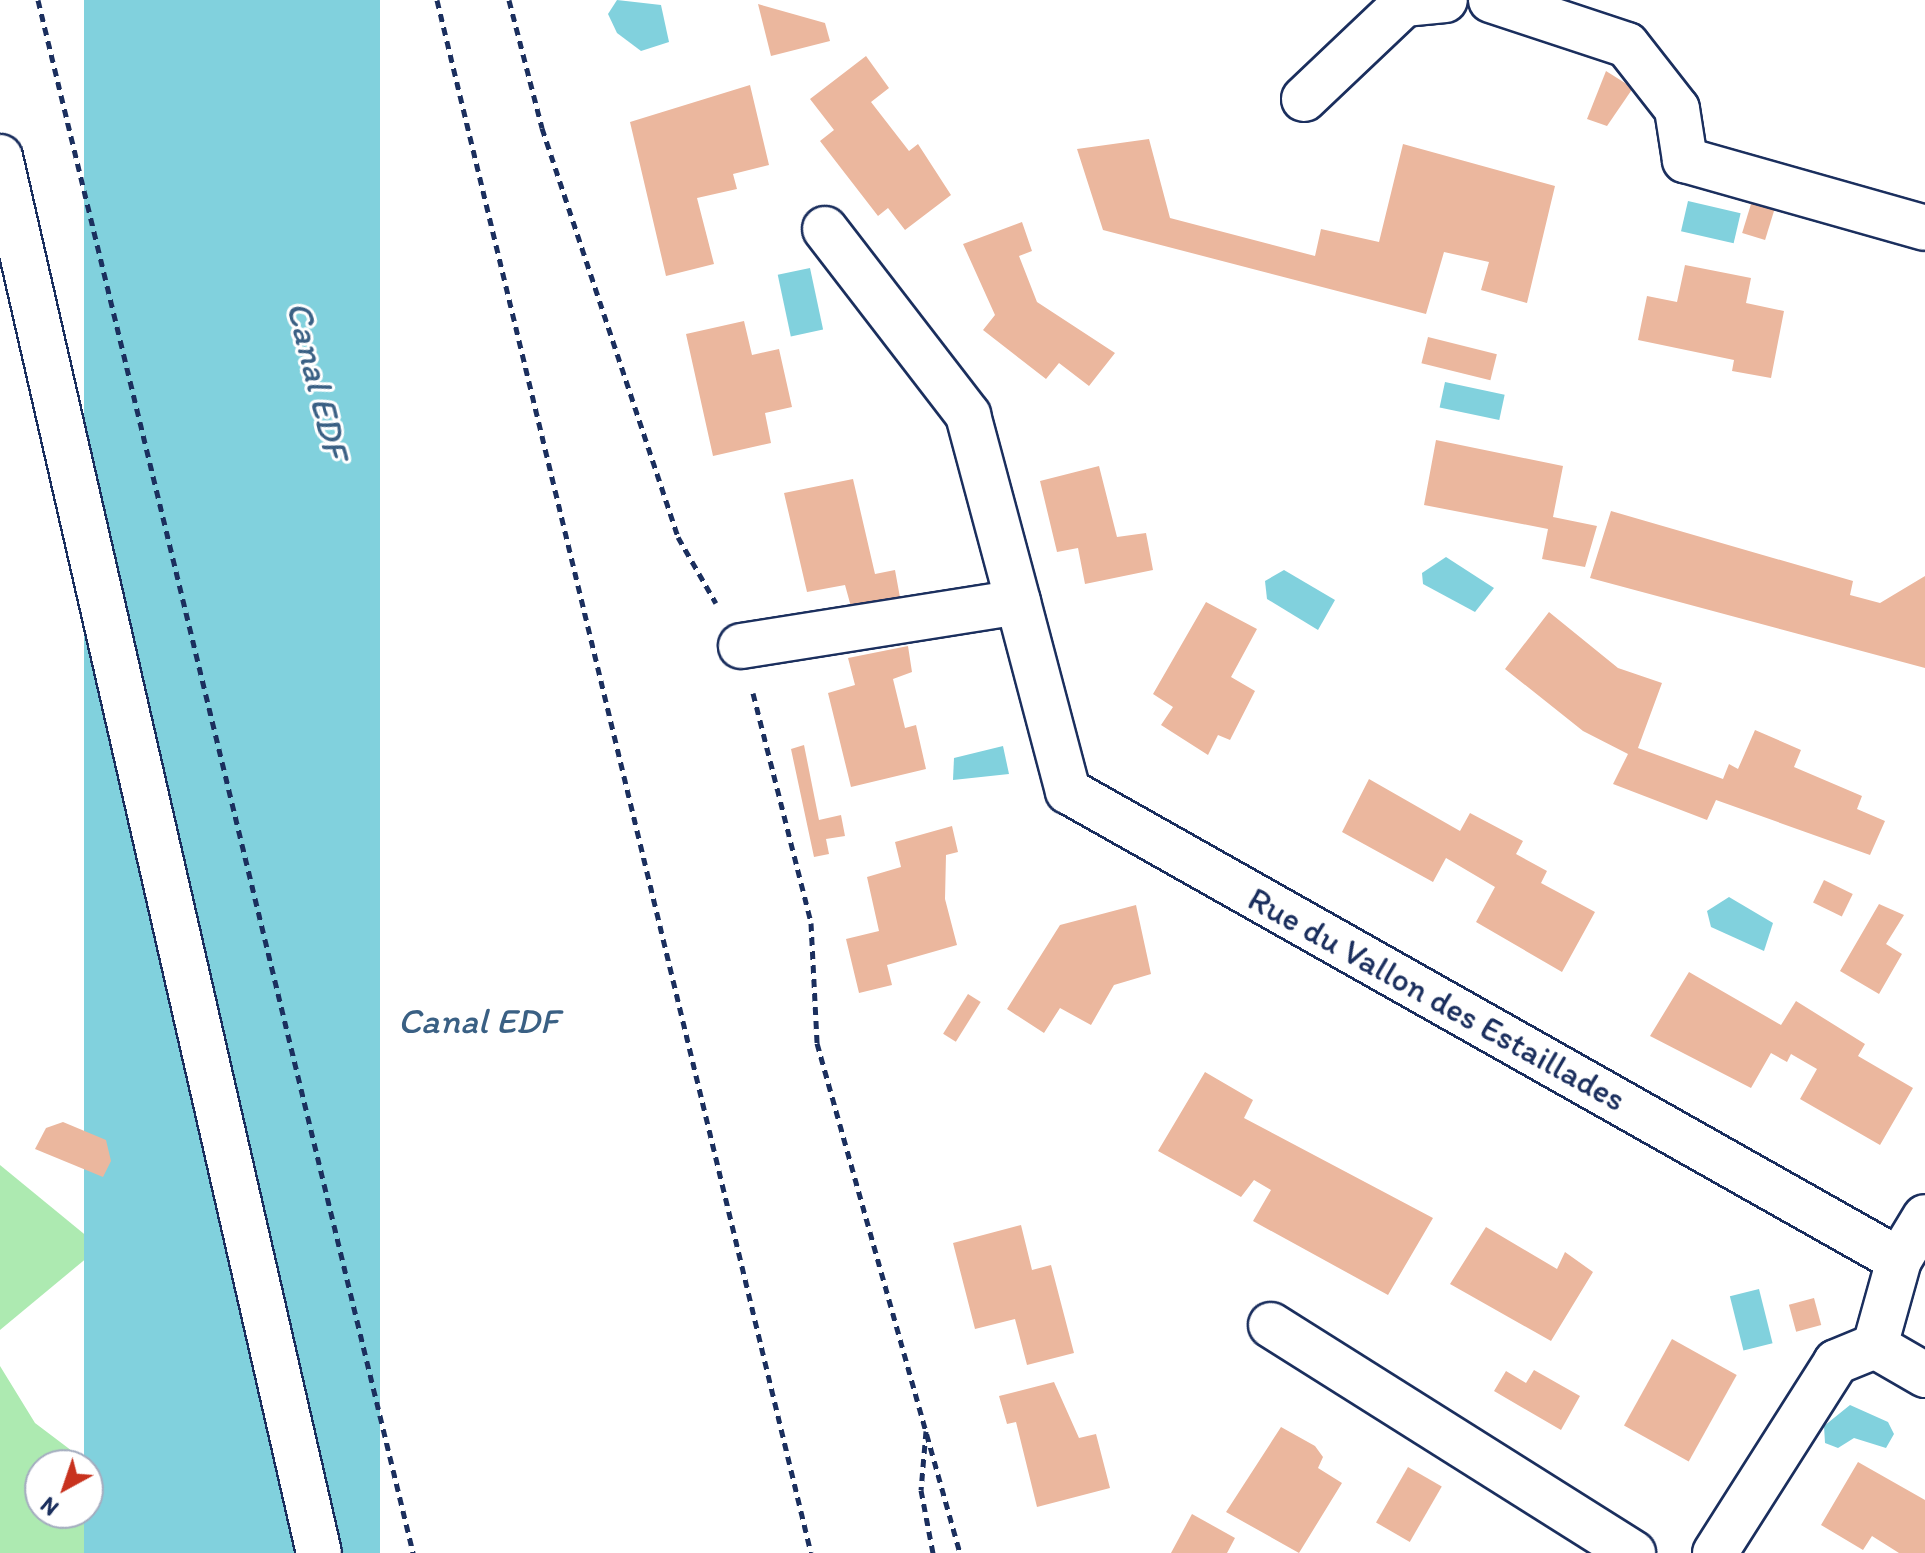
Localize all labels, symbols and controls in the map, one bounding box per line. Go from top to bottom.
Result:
water label: Canal EDF [278,297,358,463]
street label: Rue du Vallon des Estaillades [1241,878,1633,1120]
water label: Canal EDF [398,999,558,1043]
north arrow [24,1449,104,1529]
text: N [35,1491,64,1521]

